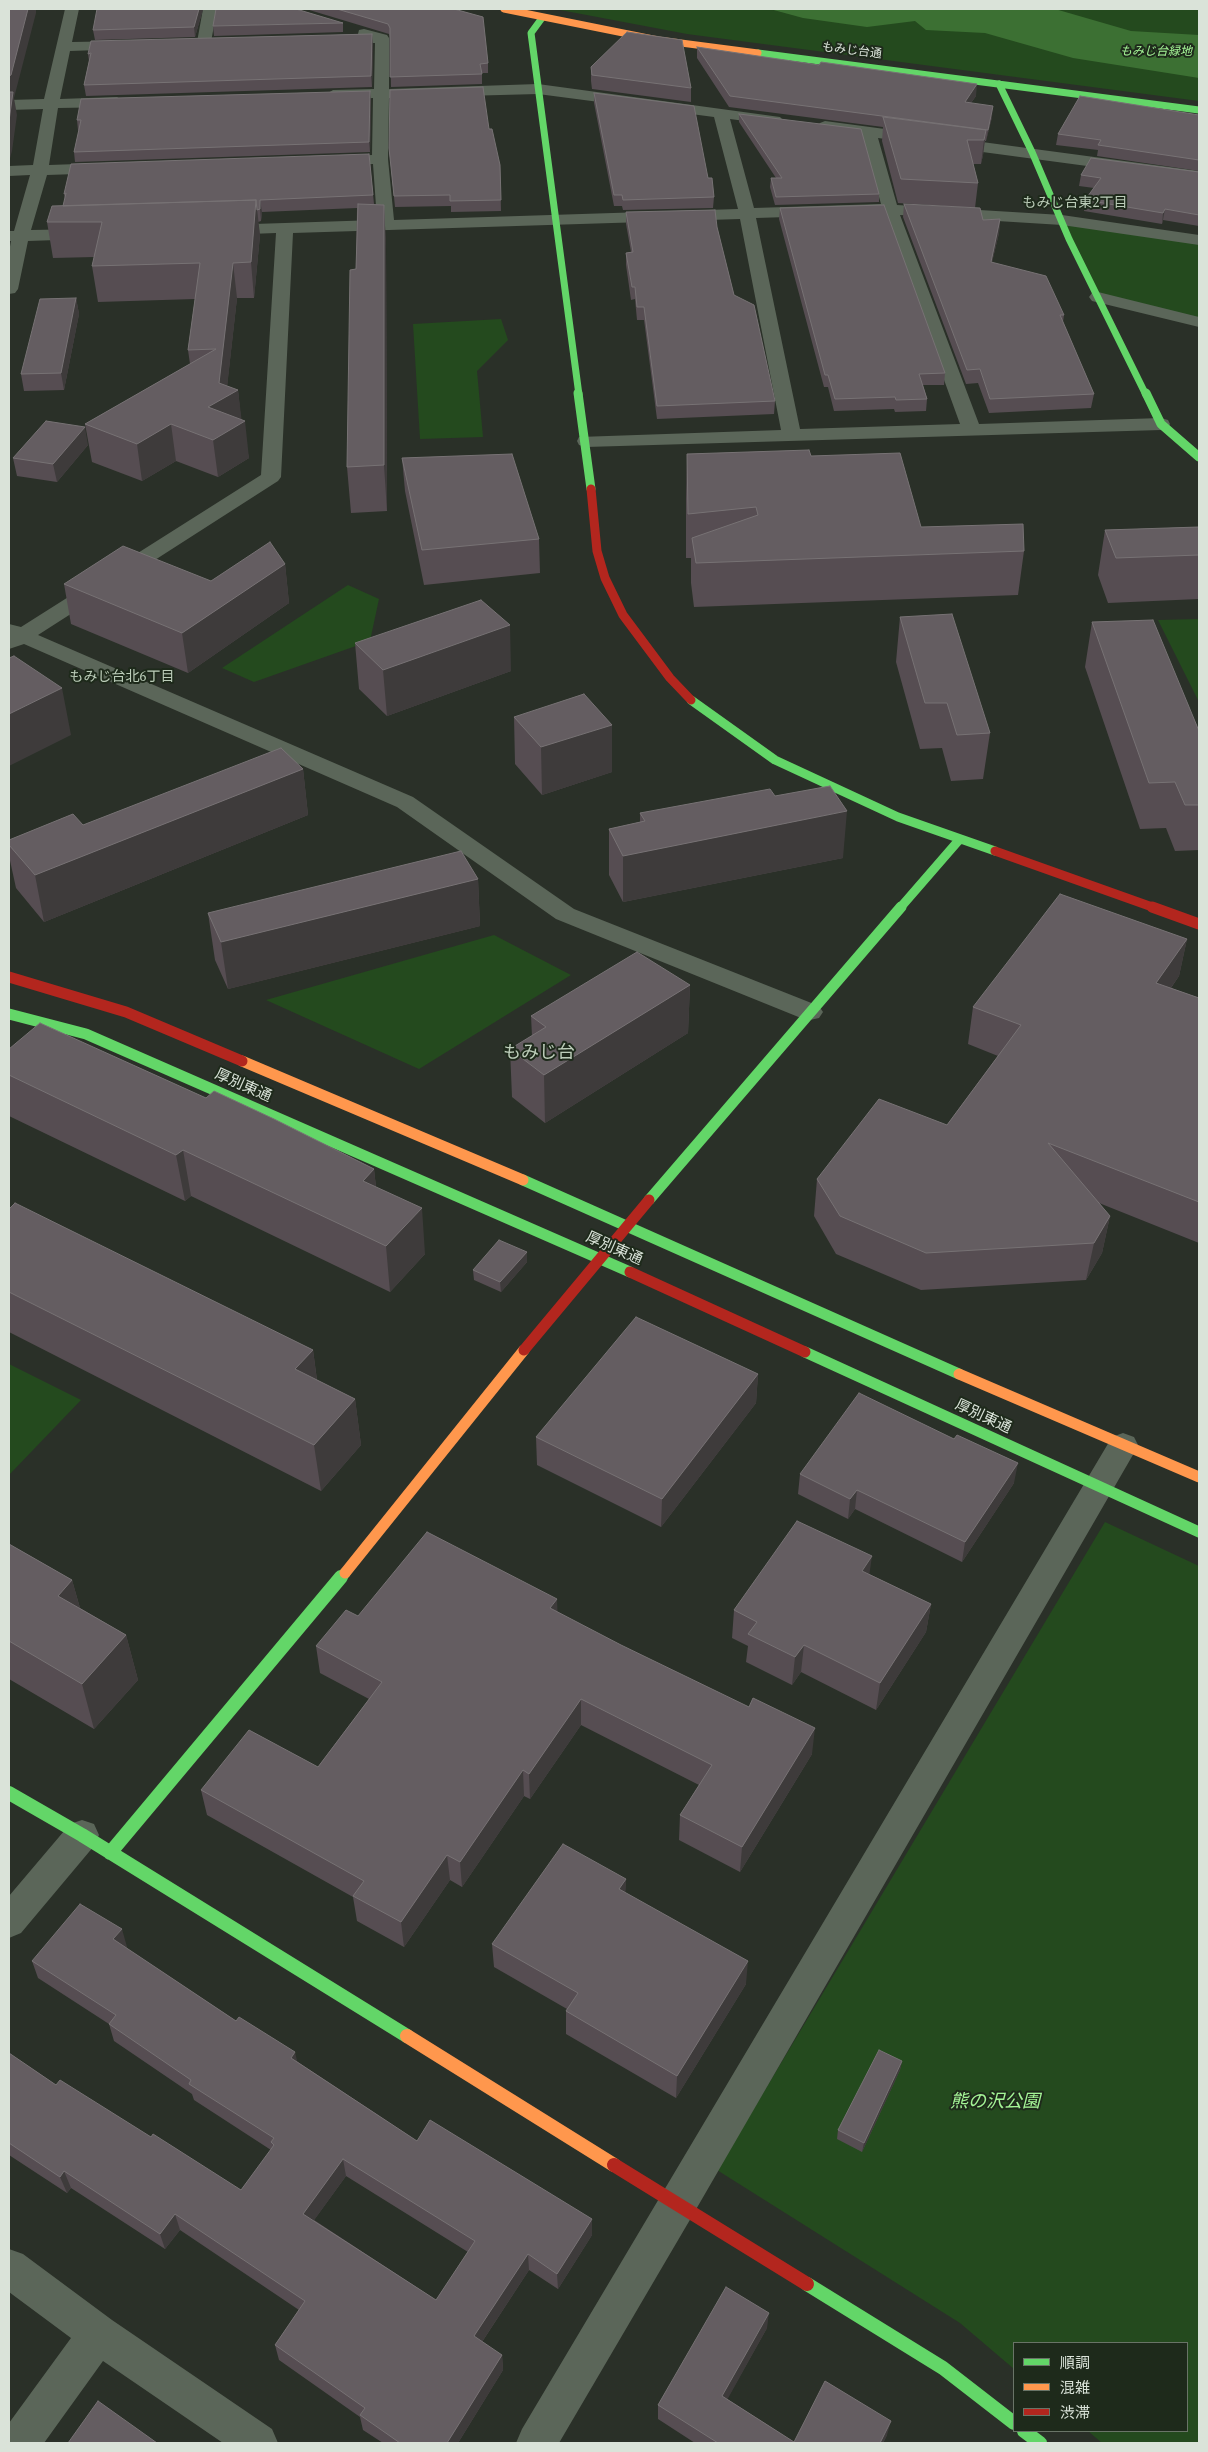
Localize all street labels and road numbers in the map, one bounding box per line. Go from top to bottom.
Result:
street label: もみじ台通 [821,40,883,62]
street label: 厚別東通 [212,1066,274,1106]
street label: 厚別東通 [583,1229,645,1269]
street label: 厚別東通 [952,1396,1014,1438]

